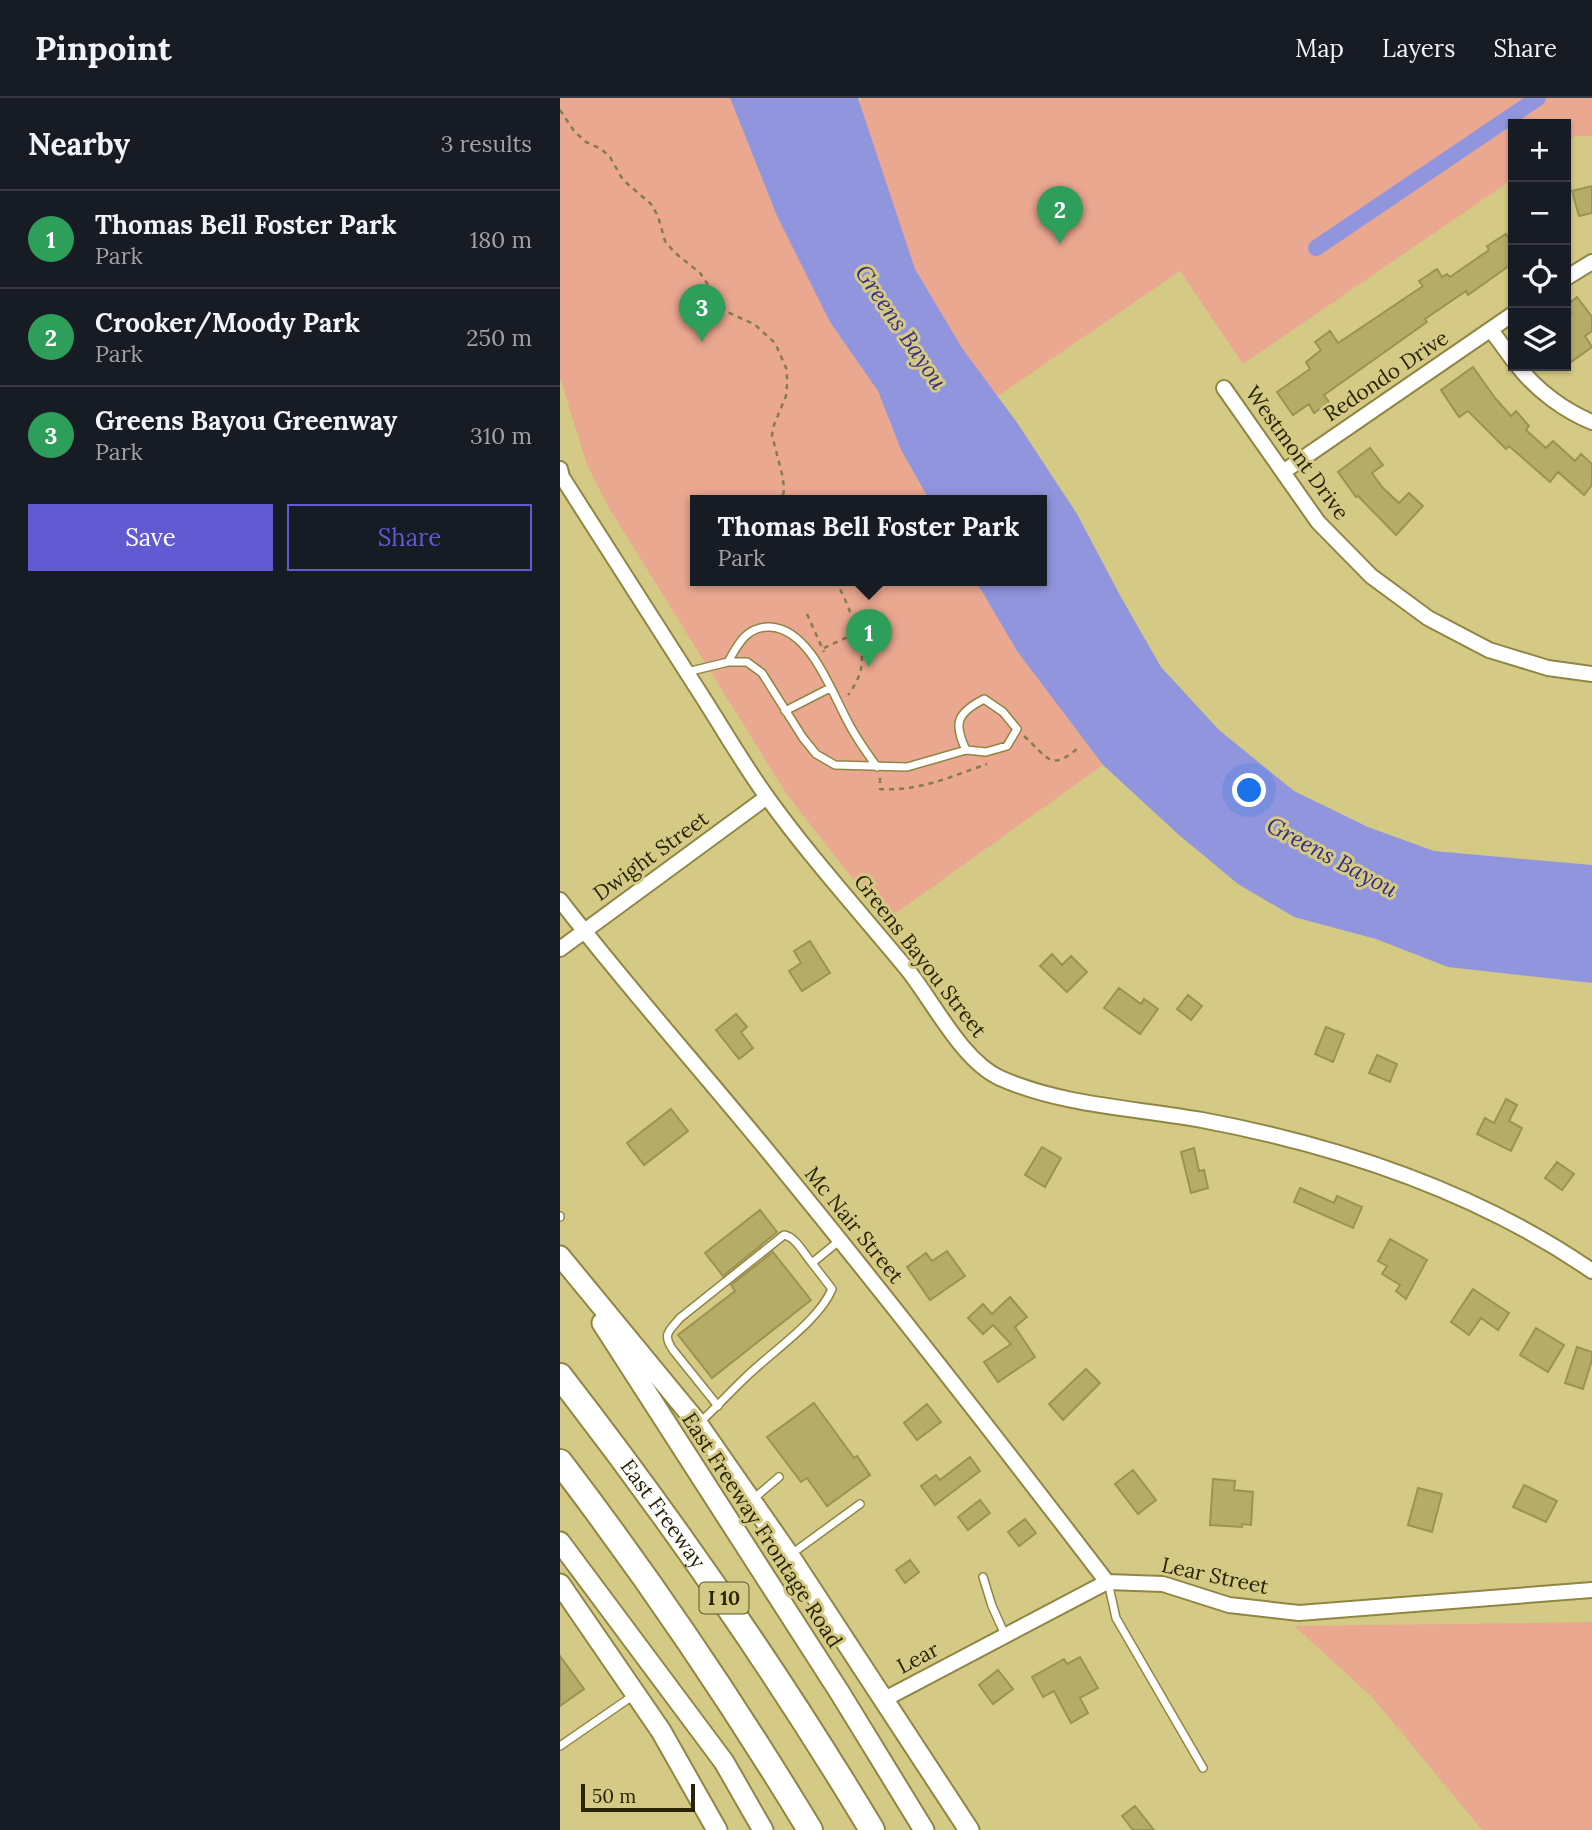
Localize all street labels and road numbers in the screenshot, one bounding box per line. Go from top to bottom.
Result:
street label: Redondo Drive [1318,324,1453,427]
street label: Westmont Drive [1240,380,1355,525]
street label: Dwight Street [588,804,714,907]
street label: Greens Bayou Street [848,869,993,1043]
street label: Mc Nair Street [799,1161,910,1289]
street label: East Freeway Frontage Road [676,1407,849,1652]
street label: East Freeway [615,1454,712,1574]
street label: Lear Street [1159,1551,1272,1600]
road number: I 10 [700,1582,748,1614]
street label: Lear [892,1635,943,1680]

